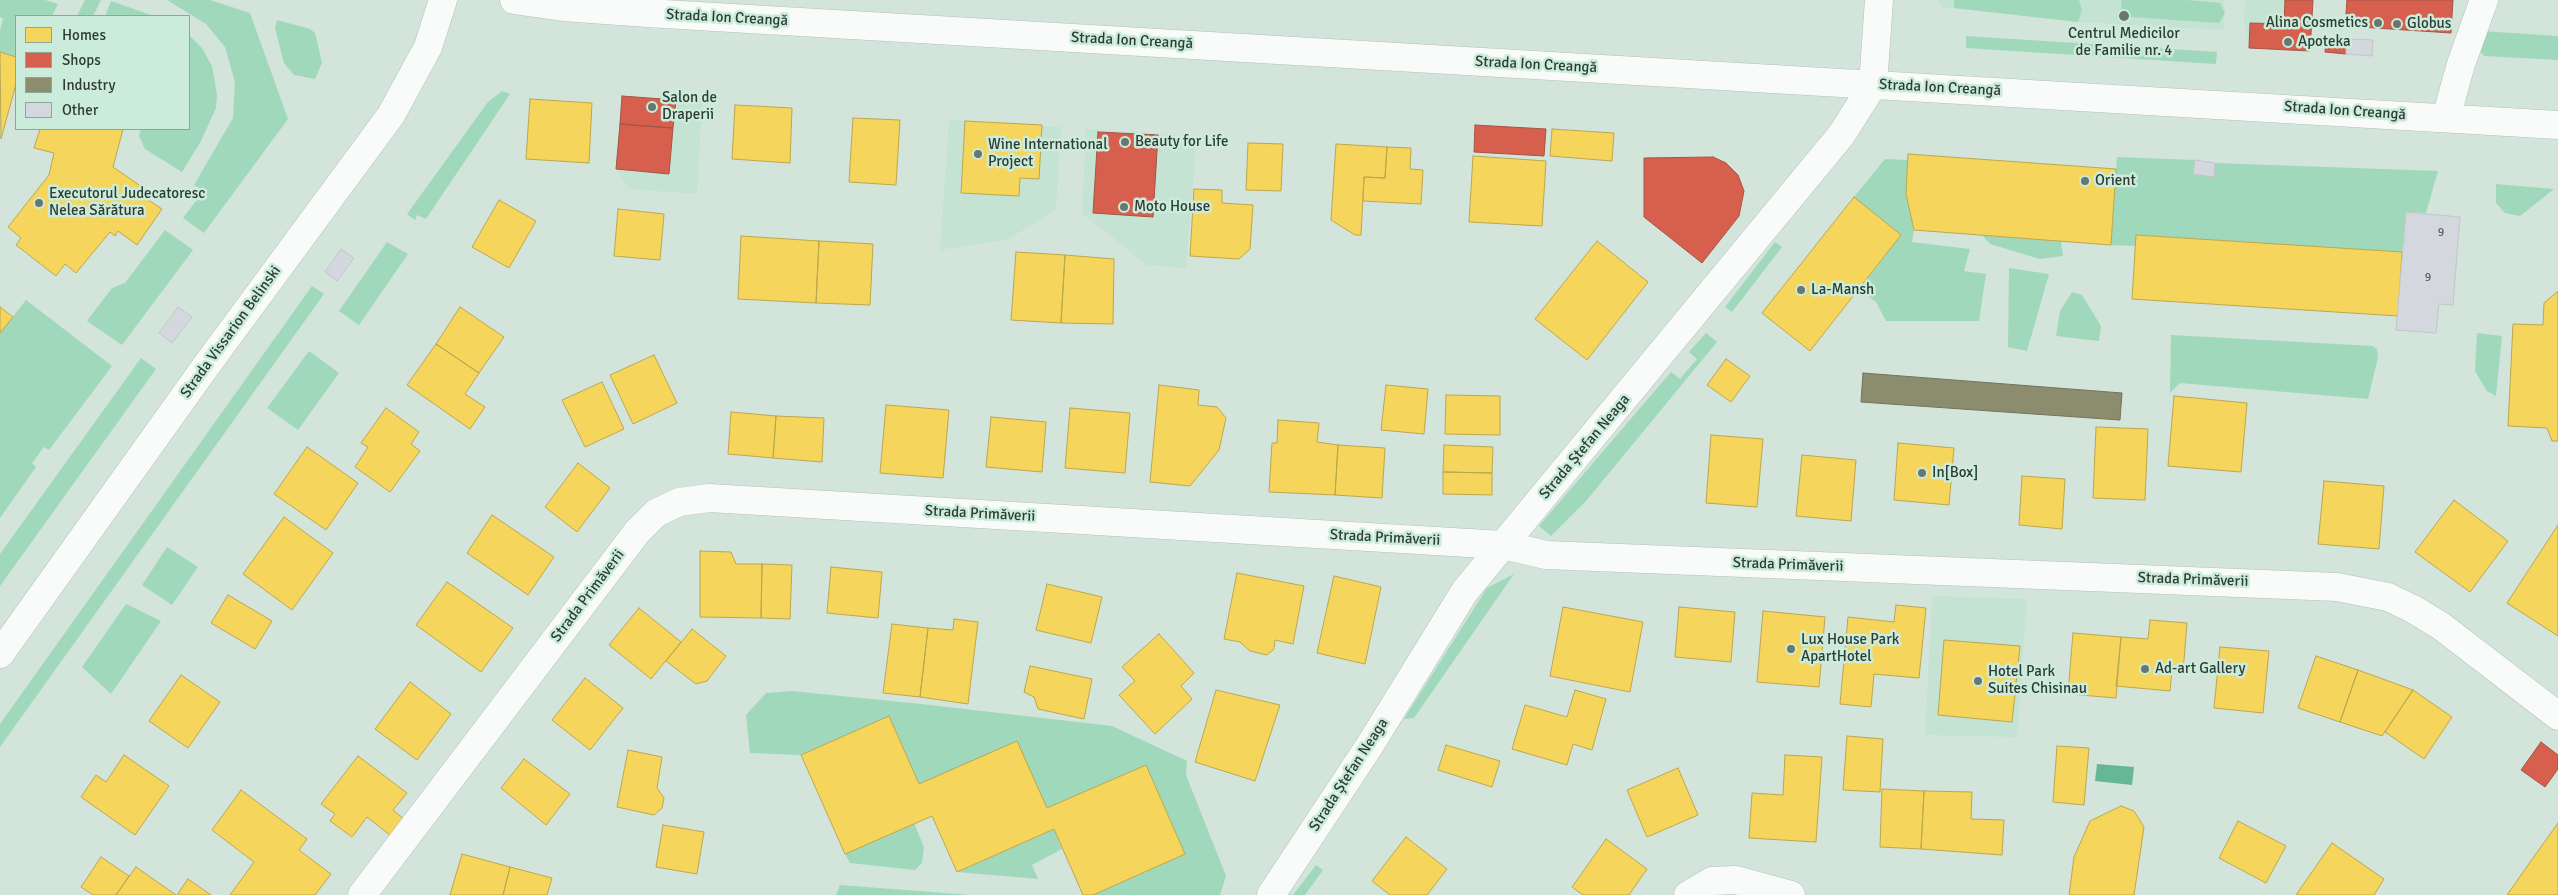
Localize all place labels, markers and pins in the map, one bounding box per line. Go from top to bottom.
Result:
marker: Centrul Medicilor de Familie nr. 4 [2117,9,2131,23]
place label: Alina Cosmetics [2266,14,2368,32]
place label: Globus [2407,15,2451,33]
marker: Alina Cosmetics [2372,17,2384,29]
marker: Globus [2391,18,2403,30]
place label: Centrul Medicilor de Familie nr. 4 [2068,25,2180,60]
place label: Apoteka [2298,33,2351,51]
marker: Apoteka [2282,36,2294,48]
place label: Salon de Draperii [662,89,717,124]
marker: Salon de Draperii [646,101,658,113]
place label: Beauty for Life [1135,133,1228,151]
place label: Wine International Project [988,136,1108,171]
marker: Beauty for Life [1119,136,1131,148]
marker: Wine International Project [972,148,984,160]
place label: Orient [2095,172,2136,190]
marker: Orient [2079,175,2091,187]
place label: Executorul Judecatoresc Nelea Sărătura [49,185,205,220]
marker: Executorul Judecatoresc Nelea Sărătura [33,197,45,209]
place label: Moto House [1134,198,1210,216]
marker: Moto House [1118,201,1130,213]
place label: La-Mansh [1811,281,1874,299]
marker: La-Mansh [1795,284,1807,296]
place label: In[Box] [1932,464,1978,482]
marker: In[Box] [1916,467,1928,479]
place label: Lux House Park ApartHotel [1801,631,1899,666]
marker: Lux House Park ApartHotel [1785,643,1797,655]
place label: Ad-art Gallery [2155,660,2245,678]
place label: Hotel Park Suites Chisinau [1988,663,2087,698]
marker: Ad-art Gallery [2139,663,2151,675]
marker: Hotel Park Suites Chisinau [1972,675,1984,687]

